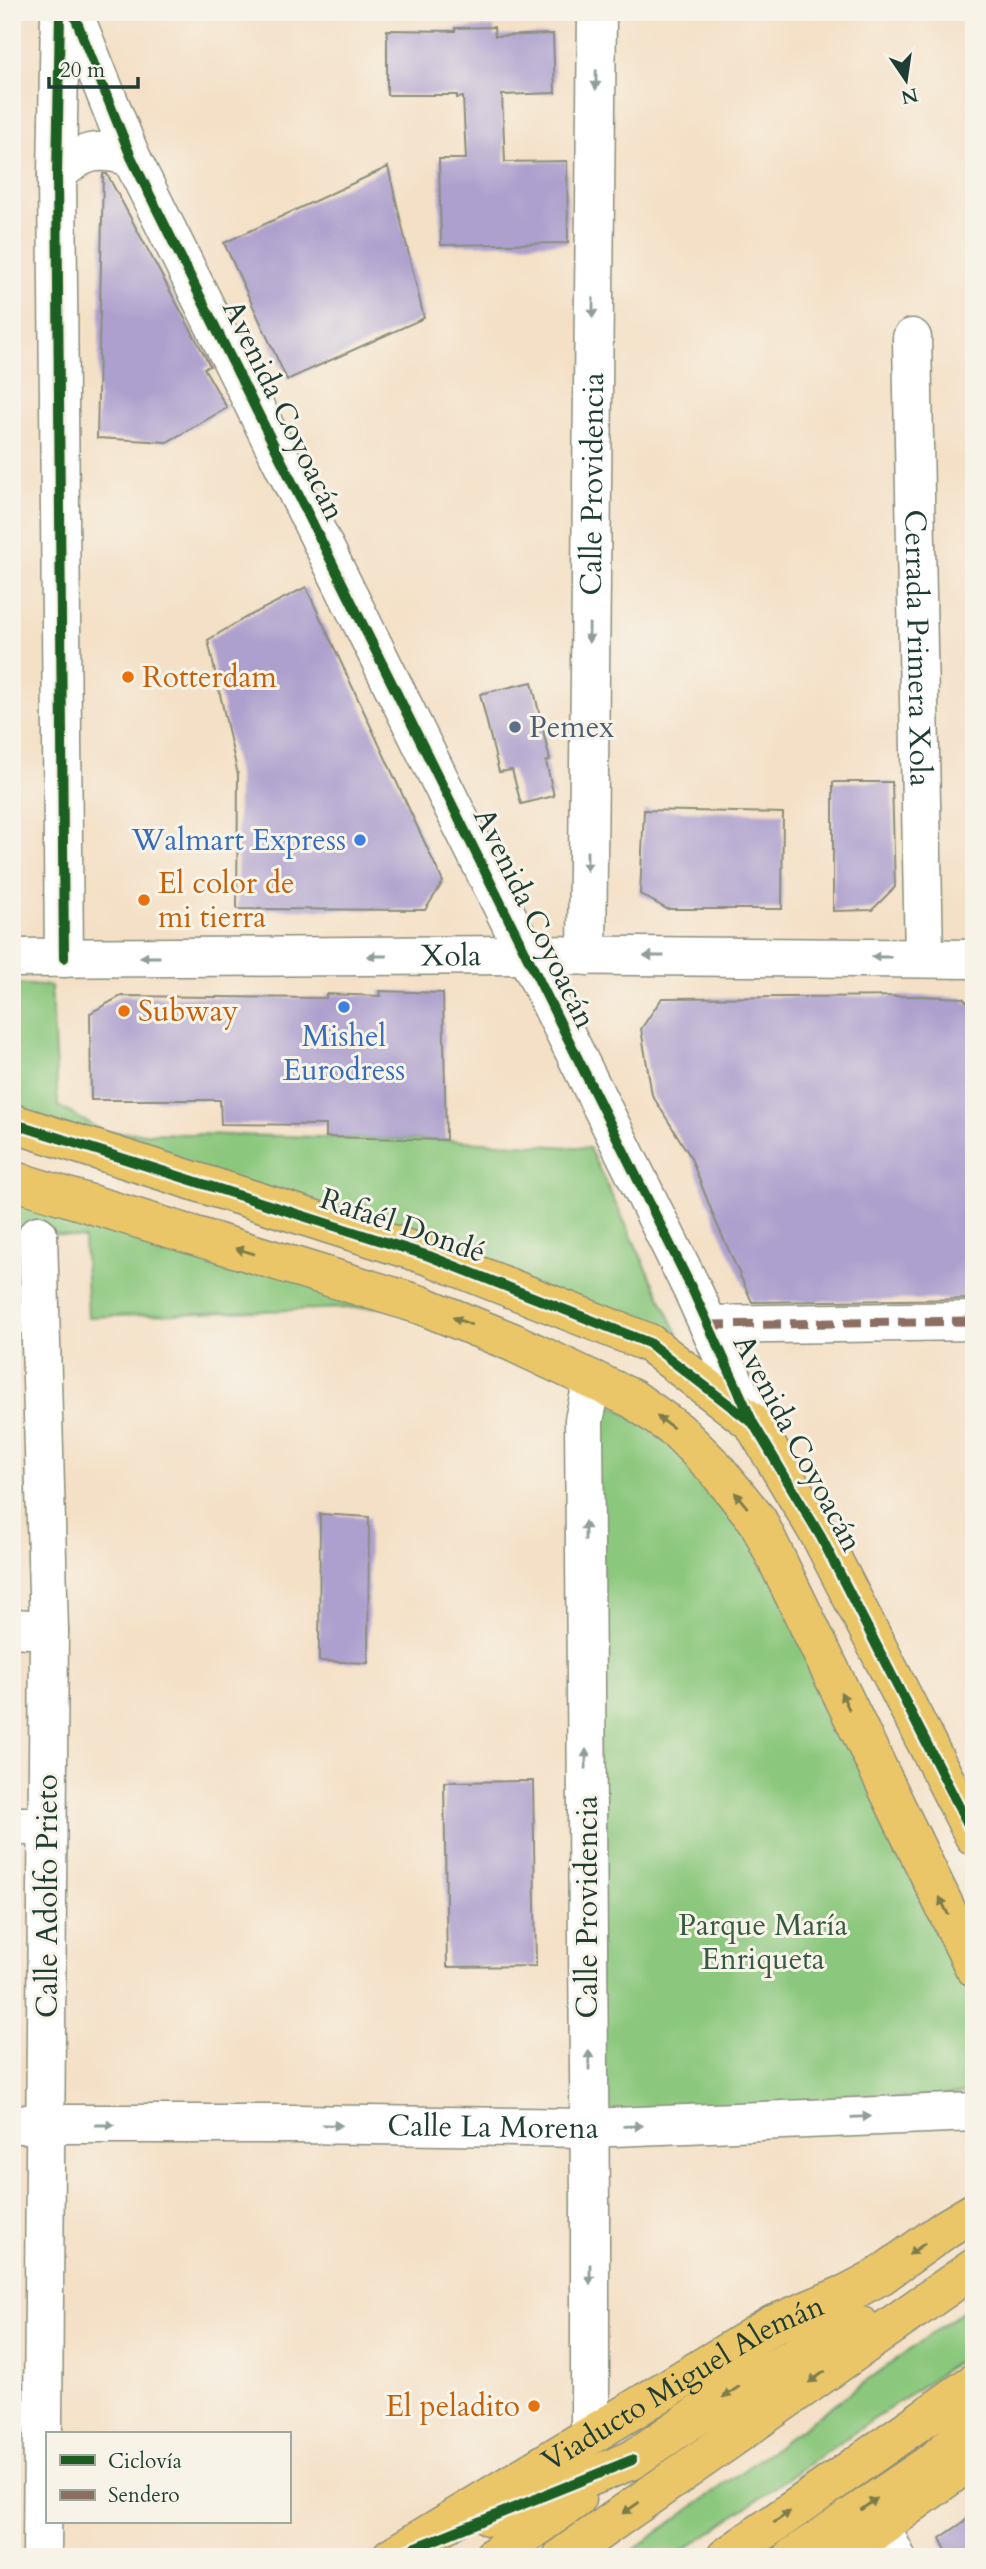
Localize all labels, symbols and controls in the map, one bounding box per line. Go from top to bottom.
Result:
scale bar [49,46,138,90]
north arrow [870,46,940,116]
text: 20 m [60,56,105,85]
one-way arrow [590,70,602,92]
text: N [898,81,921,110]
street label: Avenida Coyoacán [212,293,355,527]
one-way arrow [587,297,599,319]
street label: Calle Providencia [571,372,614,596]
street label: Cerrada Primera Xola [894,509,941,787]
one-way arrow [583,623,595,645]
place label: Rotterdam [142,657,277,698]
marker: Rotterdam [120,669,136,685]
place label: Pemex [529,707,614,748]
marker: Pemex [507,719,523,735]
street label: Avenida Coyoacán [463,801,606,1035]
place label: Walmart Express [130,820,346,861]
marker: Walmart Express [352,832,368,848]
one-way arrow [581,850,593,872]
place label: El color de mi tierra [158,863,295,938]
marker: El color de mi tierra [136,892,152,908]
street label: Xola [421,935,481,977]
one-way arrow [366,950,388,962]
one-way arrow [642,950,664,962]
one-way arrow [138,951,160,963]
one-way arrow [870,951,892,963]
place label: Subway [138,991,239,1032]
marker: Mishel Eurodress [336,999,352,1015]
marker: Subway [116,1003,132,1019]
place label: Mishel Eurodress [283,1016,405,1091]
street label: Rafaél Dondé [315,1178,491,1273]
one-way arrow [235,1245,256,1255]
one-way arrow [451,1316,472,1327]
street label: Avenida Coyoacán [723,1327,872,1559]
one-way arrow [656,1415,674,1429]
one-way arrow [733,1491,748,1509]
one-way arrow [579,1520,591,1542]
one-way arrow [839,1691,851,1711]
one-way arrow [581,1747,592,1769]
street label: Calle Adolfo Prieto [27,1774,68,2018]
street label: Calle Providencia [567,1795,608,2019]
one-way arrow [938,1896,950,1916]
park label: Parque María Enriqueta [678,1905,848,1980]
one-way arrow [583,2048,594,2070]
street label: Calle La Morena [387,2105,599,2149]
one-way arrow [850,2111,872,2122]
one-way arrow [94,2119,116,2131]
one-way arrow [322,2119,344,2130]
one-way arrow [623,2121,645,2132]
one-way arrow [908,2242,926,2256]
one-way arrow [584,2263,596,2285]
street label: Viaducto Miguel Alemán [534,2286,830,2481]
one-way arrow [808,2370,826,2384]
place label: El peladito [386,2386,520,2427]
one-way arrow [721,2386,740,2399]
marker: El peladito [526,2398,542,2414]
legend [46,2432,290,2524]
text: Ciclovía [108,2447,182,2476]
text: Sendero [108,2481,180,2510]
one-way arrow [860,2497,878,2511]
one-way arrow [622,2501,640,2515]
one-way arrow [773,2510,791,2524]

